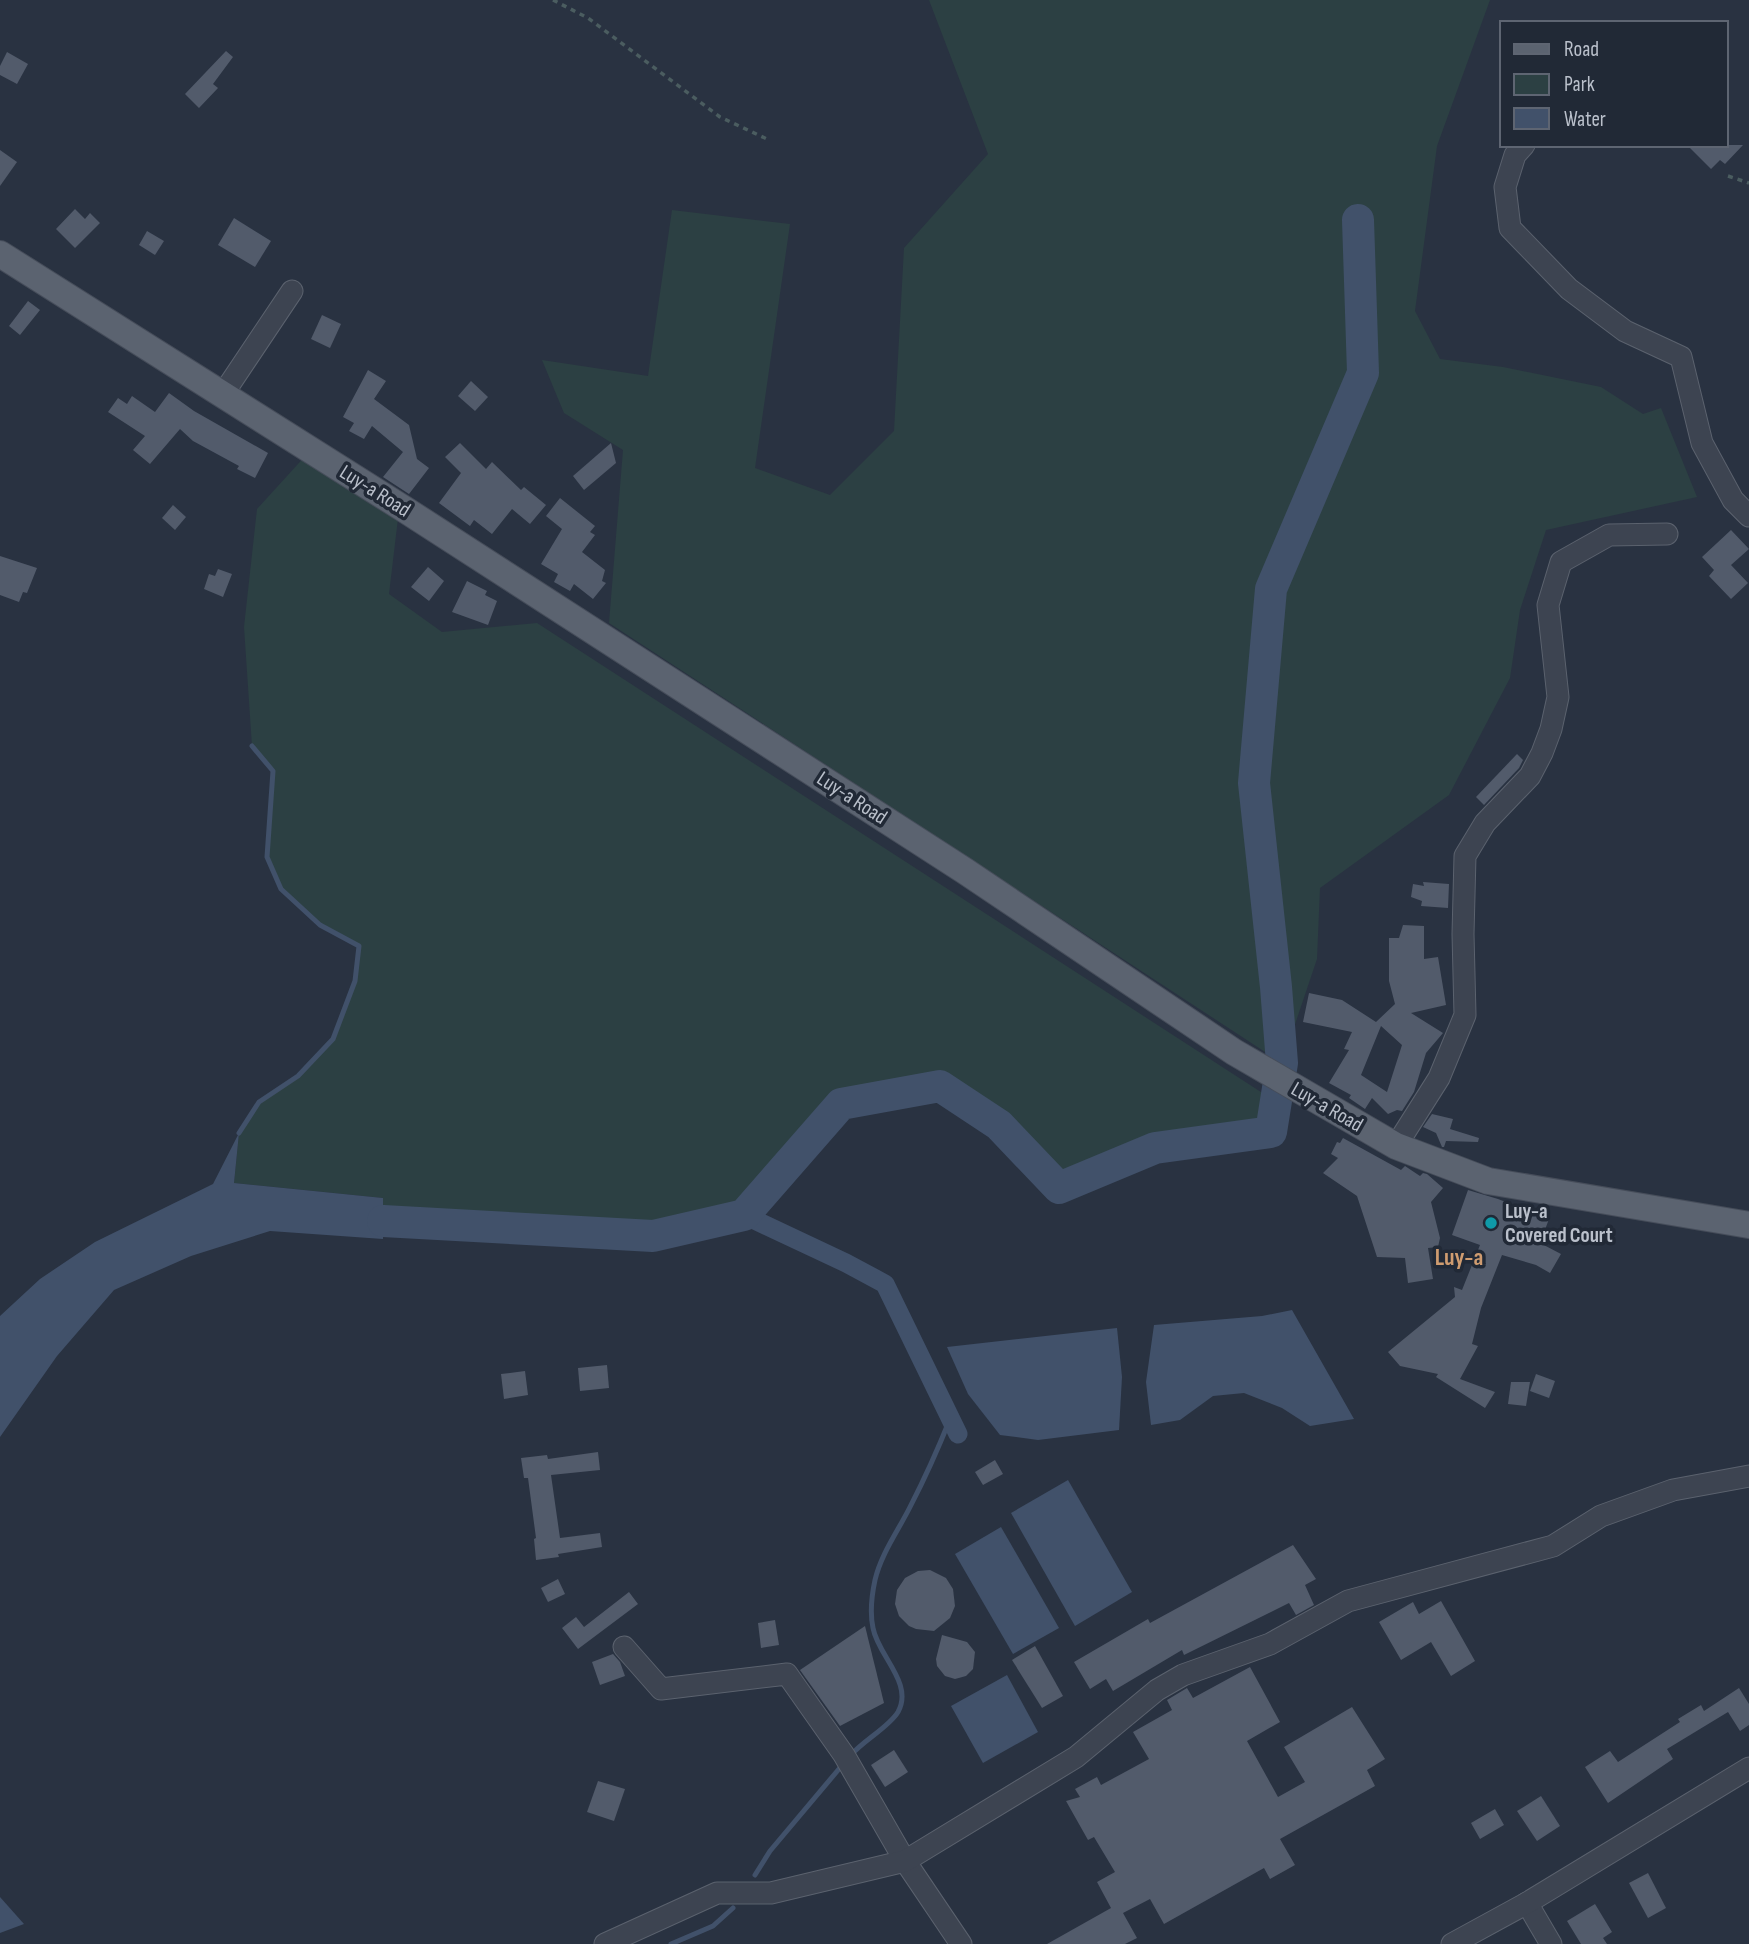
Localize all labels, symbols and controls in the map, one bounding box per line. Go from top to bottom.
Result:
legend [1500,21,1728,147]
text: Road [1564,37,1599,62]
text: Park [1564,72,1595,97]
text: Water [1564,107,1606,132]
street label: Luy-a Road [335,460,415,522]
street label: Luy-a Road [812,766,892,830]
street label: Luy-a Road [1287,1077,1367,1137]
place label: Luy-a Covered Court [1505,1199,1613,1248]
marker: Luy-a Covered Court [1483,1215,1499,1231]
district label: Luy-a [1435,1243,1483,1272]

